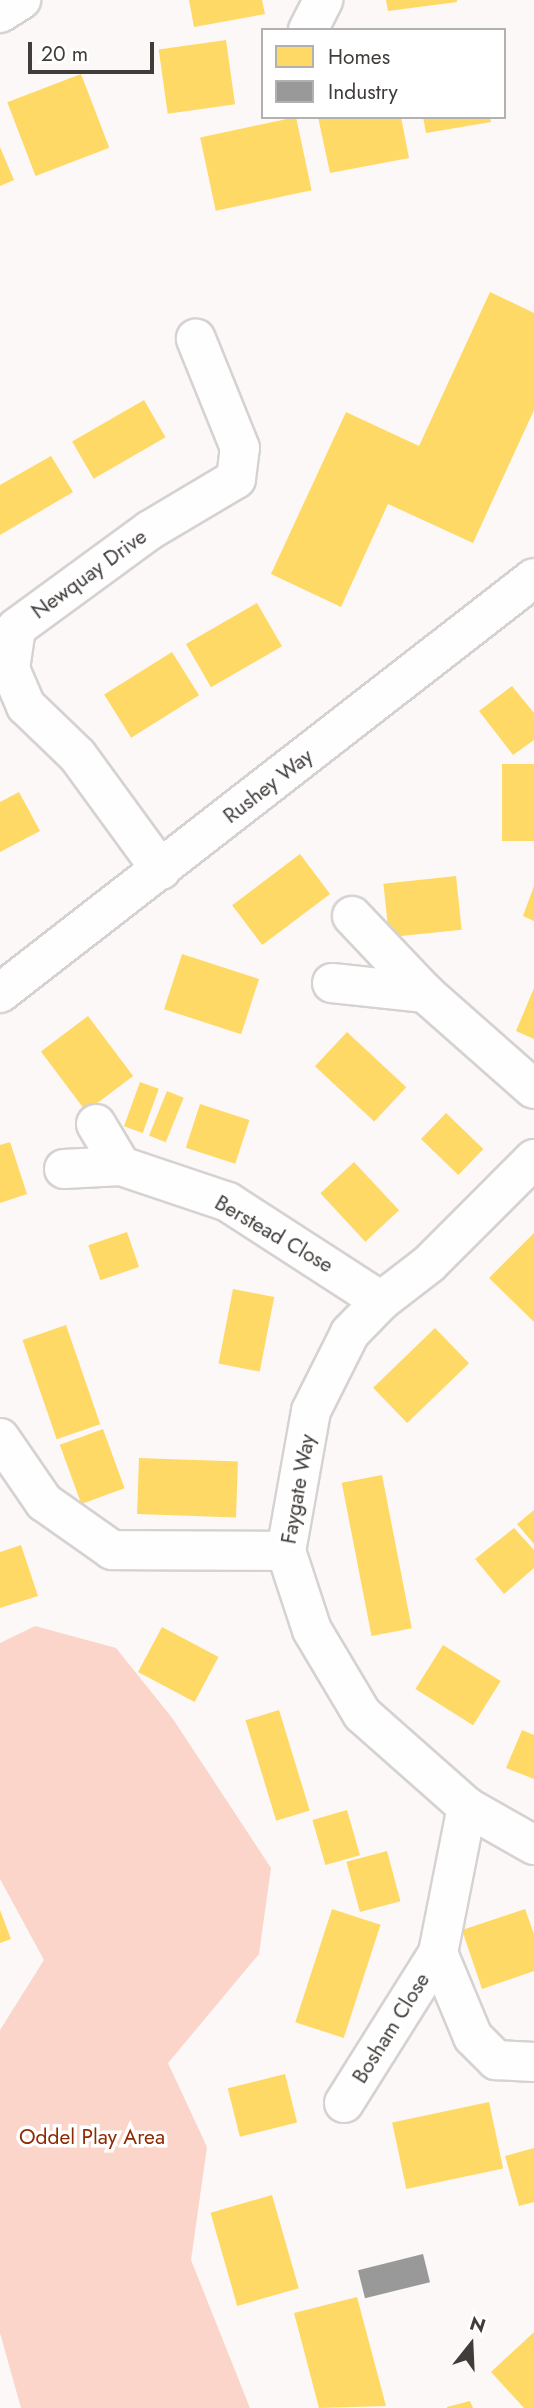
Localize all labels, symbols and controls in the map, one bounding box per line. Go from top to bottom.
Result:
scale bar [32,28,158,72]
legend [261,28,506,119]
text: 20 m [41,39,88,69]
text: Homes [328,42,390,72]
text: Industry [328,77,398,107]
street label: Newquay Drive [27,524,151,624]
street label: Rushey Way [218,743,318,829]
street label: Berstead Close [210,1190,338,1278]
street label: Faygate Way [276,1432,320,1546]
street label: Bosham Close [347,1968,435,2088]
park label: Oddel Play Area [19,2124,165,2150]
text: N [466,2309,489,2340]
north arrow [436,2310,506,2380]

